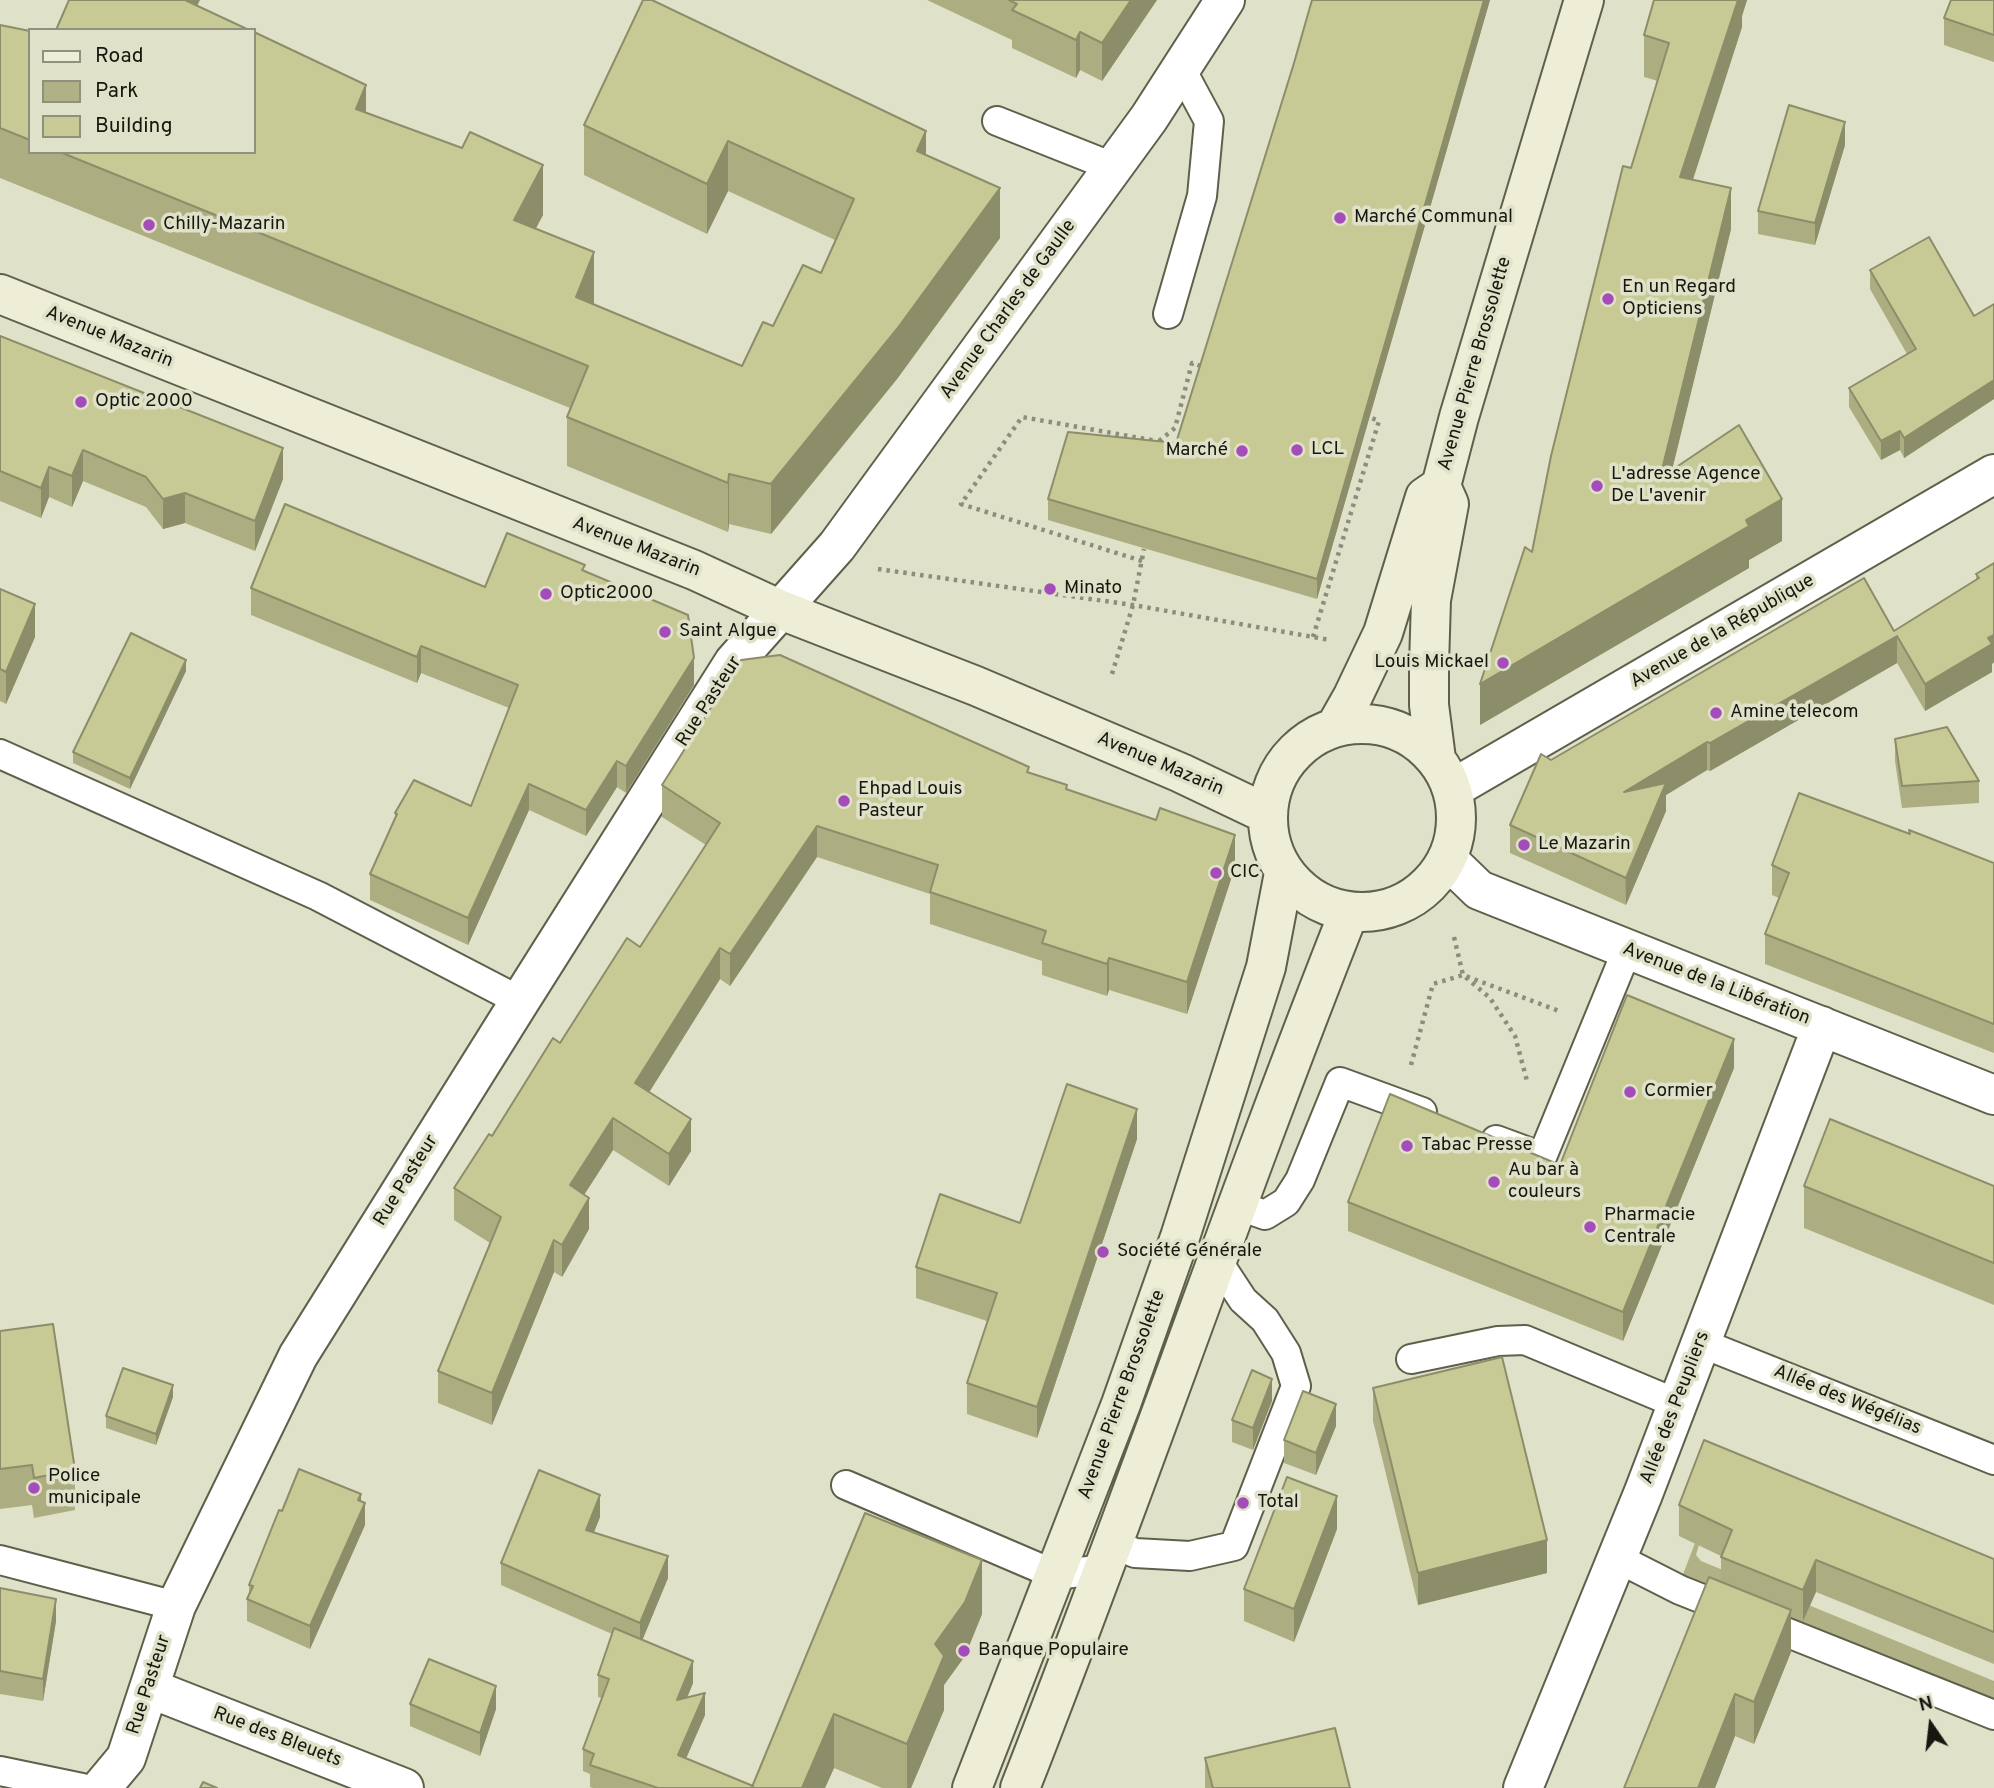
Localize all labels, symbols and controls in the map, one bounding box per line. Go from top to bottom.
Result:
legend [28,28,256,154]
text: Road [95,43,144,70]
text: Park [95,78,138,105]
text: Building [95,113,173,140]
place label: Marché Communal [1354,207,1513,229]
marker: Marché Communal [1332,210,1348,226]
place label: Chilly-Mazarin [163,214,286,236]
street label: Avenue Charles de Gaulle [936,216,1082,404]
marker: Chilly-Mazarin [141,217,157,233]
street label: Avenue Pierre Brossolette [1435,255,1517,473]
place label: En un Regard Opticiens [1622,277,1736,321]
marker: En un Regard Opticiens [1600,291,1616,307]
street label: Avenue Mazarin [42,302,176,374]
place label: Optic 2000 [95,391,193,413]
marker: Optic 2000 [73,394,89,410]
place label: LCL [1311,439,1344,461]
place label: Marché [1165,440,1228,462]
marker: LCL [1289,442,1305,458]
marker: Marché [1234,443,1250,459]
place label: L'adresse Agence De L'avenir [1611,464,1760,508]
marker: L'adresse Agence De L'avenir [1589,478,1605,494]
street label: Avenue Mazarin [569,513,703,583]
street label: Avenue de la République [1627,570,1819,694]
place label: Minato [1064,578,1122,600]
marker: Minato [1042,581,1058,597]
place label: Optic2000 [560,583,654,605]
marker: Optic2000 [538,586,554,602]
place label: Saint Algue [679,621,777,643]
marker: Saint Algue [657,624,673,640]
street label: Rue Pasteur [672,652,748,752]
place label: Louis Mickael [1374,652,1489,674]
marker: Louis Mickael [1495,655,1511,671]
place label: Amine telecom [1730,702,1858,724]
marker: Amine telecom [1708,705,1724,721]
street label: Avenue Mazarin [1093,728,1227,802]
place label: Ehpad Louis Pasteur [858,779,962,823]
marker: Ehpad Louis Pasteur [836,793,852,809]
place label: Le Mazarin [1538,834,1631,856]
marker: Le Mazarin [1516,837,1532,853]
place label: CIC [1230,862,1260,884]
marker: CIC [1208,865,1224,881]
street label: Avenue de la Libération [1619,939,1813,1031]
place label: Cormier [1644,1081,1713,1103]
marker: Cormier [1622,1084,1638,1100]
street label: Rue Pasteur [370,1131,444,1231]
place label: Tabac Presse [1421,1135,1533,1157]
marker: Tabac Presse [1399,1138,1415,1154]
place label: Au bar à couleurs [1508,1160,1581,1204]
marker: Au bar à couleurs [1486,1174,1502,1190]
place label: Pharmacie Centrale [1604,1205,1695,1249]
marker: Pharmacie Centrale [1582,1219,1598,1235]
place label: Société Générale [1117,1241,1262,1263]
marker: Société Générale [1095,1244,1111,1260]
street label: Avenue Pierre Brossolette [1074,1287,1172,1503]
street label: Allée des Peupliers [1636,1328,1716,1488]
street label: Allée des Wégélias [1770,1361,1924,1441]
place label: Police municipale [48,1466,141,1510]
marker: Police municipale [26,1480,42,1496]
place label: Total [1257,1492,1299,1514]
marker: Total [1235,1495,1251,1511]
street label: Rue Pasteur [123,1632,177,1738]
place label: Banque Populaire [978,1640,1129,1662]
marker: Banque Populaire [956,1643,972,1659]
north arrow [1896,1690,1966,1760]
text: N [1916,1691,1935,1718]
street label: Rue des Bleuets [209,1703,345,1773]

